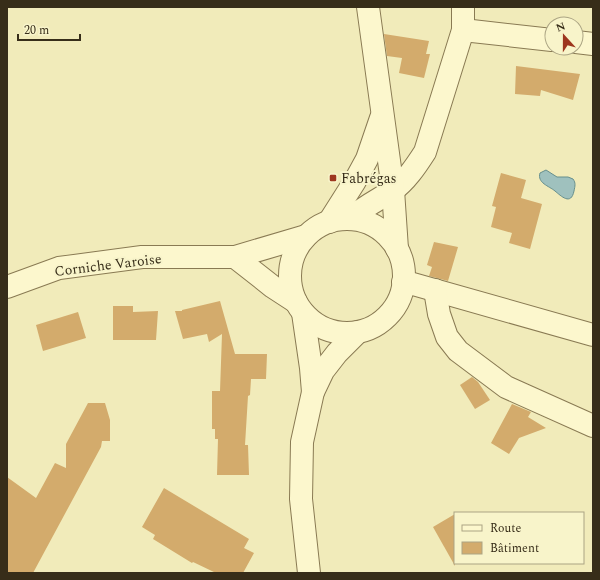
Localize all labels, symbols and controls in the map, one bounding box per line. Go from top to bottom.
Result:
scale bar [18,16,80,42]
north arrow [544,16,584,56]
text: N [553,18,568,37]
text: 20 m [24,21,49,40]
place label: Fabrégas [341,168,397,189]
marker: Fabrégas [328,173,338,183]
street label: Corniche Varoise [53,248,163,282]
legend [454,512,584,564]
text: Route [490,519,521,538]
text: Bâtiment [490,539,539,558]

